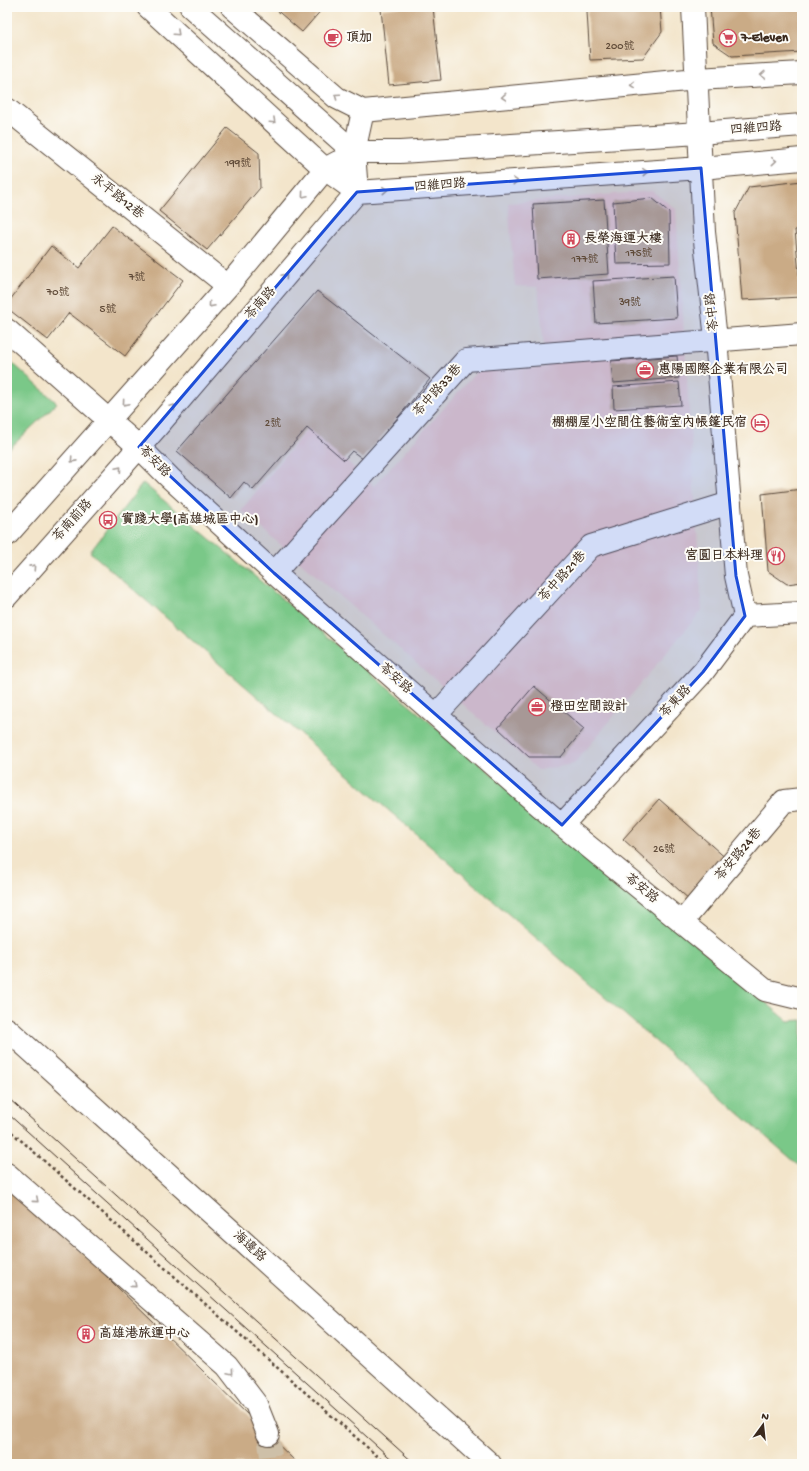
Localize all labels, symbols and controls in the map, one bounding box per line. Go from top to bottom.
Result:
cafe icon: 頂加 [323,28,343,48]
supermarket icon: 7-Eleven [718,28,738,48]
one-way arrow [172,29,180,36]
place label: 頂加 [346,30,372,46]
place label: 7-Eleven [740,31,789,46]
house number: 200號 [606,40,634,53]
one-way arrow [760,71,766,79]
one-way arrow [630,80,636,89]
one-way arrow [501,92,507,101]
one-way arrow [334,94,341,101]
one-way arrow [268,117,276,124]
street label: 四維四路 [729,119,782,138]
house number: 199號 [224,157,251,170]
one-way arrow [771,157,777,166]
one-way arrow [642,168,648,177]
street label: 永平路12巷 [88,170,147,223]
street label: 四維四路 [413,176,466,195]
one-way arrow [512,176,518,185]
one-way arrow [382,185,388,194]
one-way arrow [301,191,308,198]
building icon: 長榮海運大樓 [561,229,581,249]
place label: 長榮海運大樓 [584,231,662,247]
house number: 175號 [625,247,652,260]
house number: 177號 [571,253,598,266]
house number: 7號 [128,271,145,284]
one-way arrow [281,273,288,281]
street label: 苓南路 [242,284,279,324]
house number: 70號 [46,286,69,299]
street label: 苓中路 [703,292,722,332]
house number: 39號 [618,296,641,309]
one-way arrow [208,300,215,308]
house number: 5號 [100,303,116,316]
office icon: 惠陽國際企業有限公司 [635,360,655,380]
street label: 苓中路33巷 [410,361,465,420]
place label: 惠陽國際企業有限公司 [658,361,788,378]
one-way arrow [122,398,129,405]
one-way arrow [169,404,176,411]
hotel icon: 棚棚屋小空間住藝術室內帳篷民宿 [750,413,770,433]
place label: 棚棚屋小空間住藝術室內帳篷民宿 [552,414,747,431]
house number: 2號 [265,417,281,430]
street label: 苓安路 [135,442,174,481]
one-way arrow [71,455,78,463]
one-way arrow [114,466,122,474]
street label: 苓南前路 [49,496,96,545]
bus stop icon: 實踐大學(高雄城區中心) [98,510,118,530]
place label: 實踐大學(高雄城區中心) [121,511,258,528]
restaurant icon: 宮圓日本料理 [766,546,786,566]
street label: 苓中路21巷 [535,548,590,606]
place label: 宮圓日本料理 [685,548,763,564]
one-way arrow [28,564,35,571]
street label: 苓安路 [375,660,415,697]
street label: 苓東路 [656,682,695,721]
office icon: 橙田空間設計 [527,697,547,717]
place label: 橙田空間設計 [550,699,628,715]
street label: 苓安路24巷 [712,825,765,885]
house number: 26號 [653,843,675,856]
street label: 苓安路 [621,870,662,907]
one-way arrow [32,1195,39,1202]
street label: 海邊路 [229,1228,269,1266]
one-way arrow [129,1281,137,1288]
building icon: 高雄港旅運中心 [76,1324,96,1344]
place label: 高雄港旅運中心 [99,1326,190,1342]
one-way arrow [227,1367,234,1374]
north arrow [743,1405,783,1445]
text: N [760,1411,770,1424]

